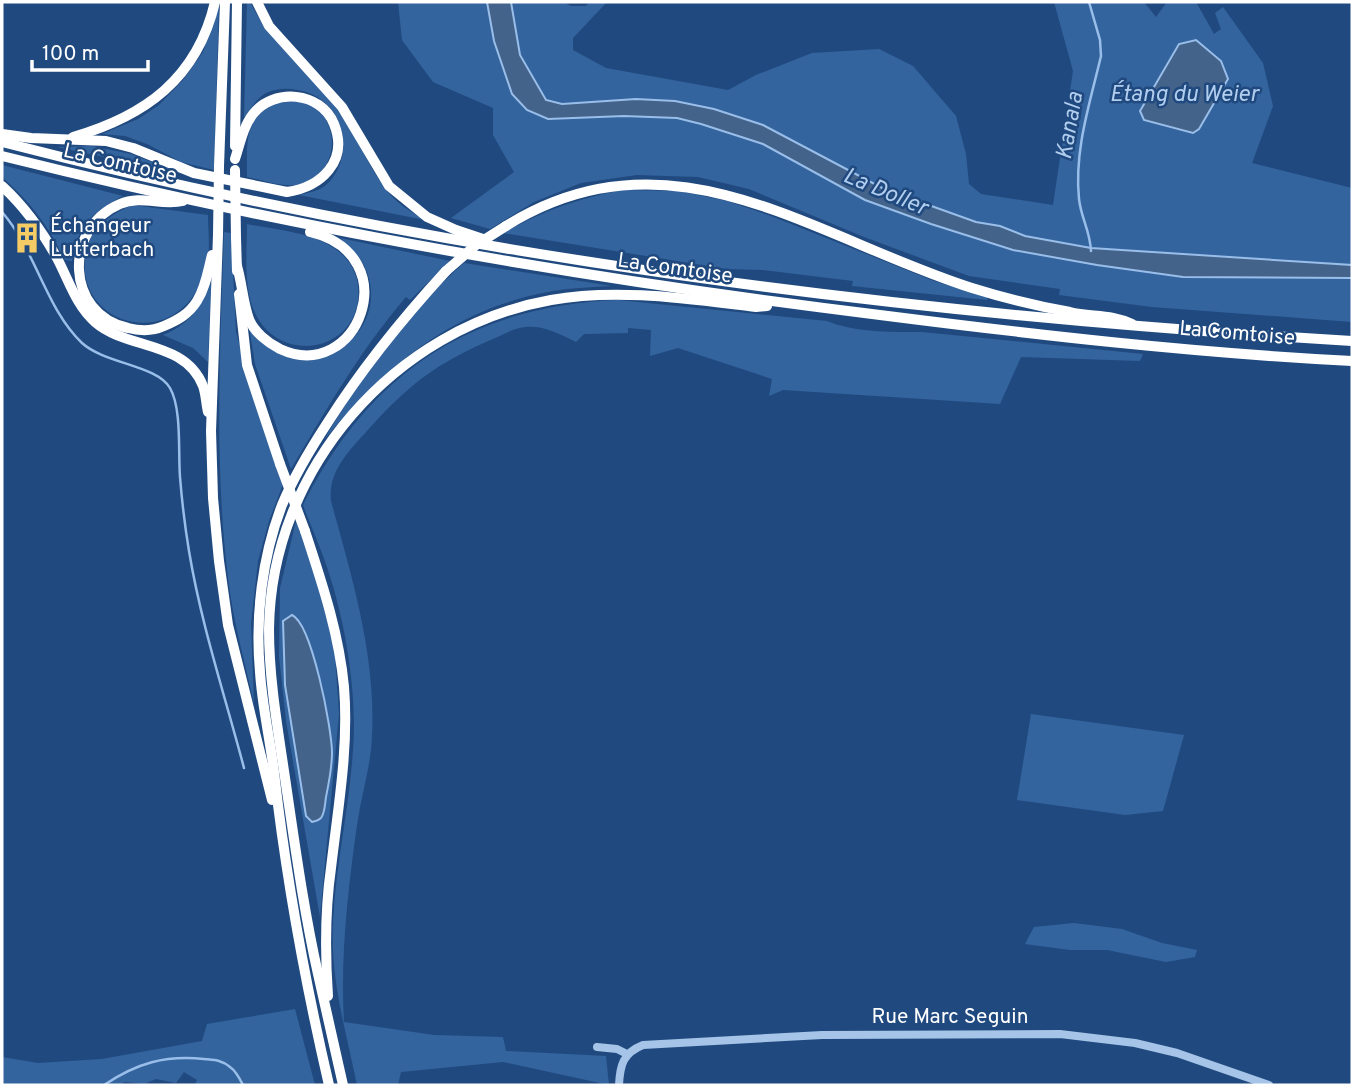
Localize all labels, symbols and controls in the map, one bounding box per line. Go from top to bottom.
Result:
scale bar [32,28,147,72]
text: 100 m [42,41,99,68]
water label: Étang du Weier [1109,80,1261,110]
water label: Kanala [1051,90,1091,162]
street label: La Comtoise [60,138,180,190]
water label: La Doller [838,162,934,225]
place label: Échangeur Lutterbach [50,212,154,264]
building icon: Échangeur Lutterbach [10,221,44,255]
street label: La Comtoise [616,248,734,290]
street label: La Comtoise [1178,315,1296,353]
street label: Rue Marc Seguin [872,1004,1028,1031]

